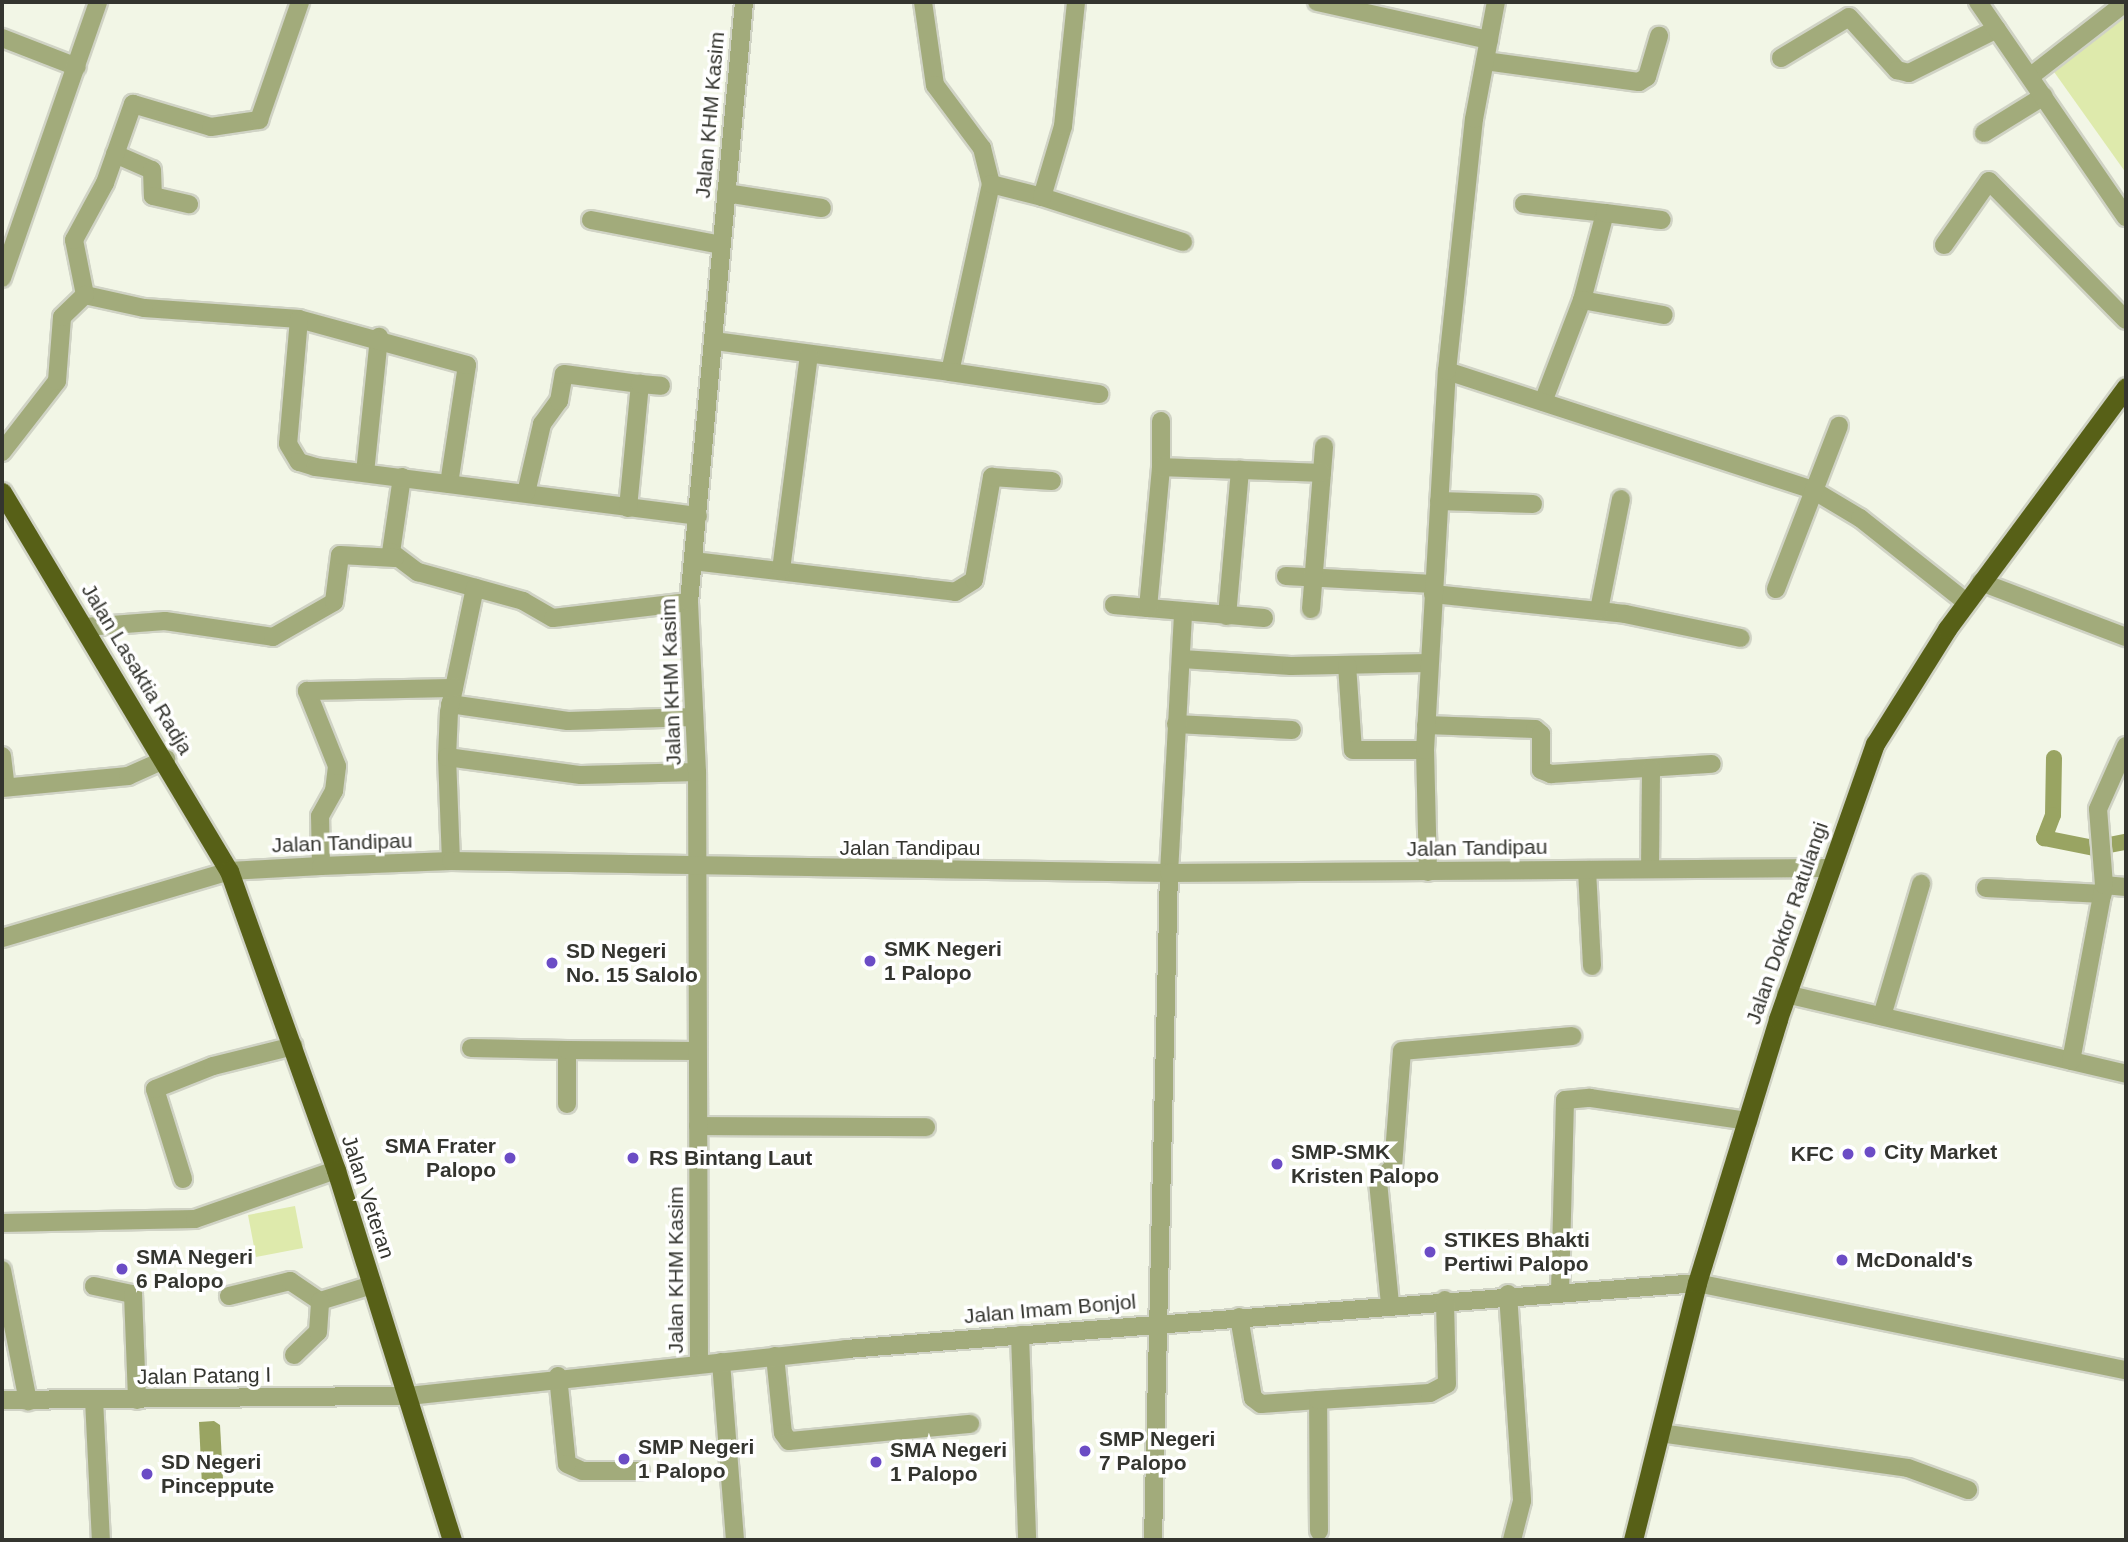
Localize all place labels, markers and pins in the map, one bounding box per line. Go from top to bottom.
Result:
place label: SMK Negeri 1 Palopo [884,936,1002,986]
place label: SD Negeri No. 15 Salolo [566,938,698,988]
marker: SMK Negeri 1 Palopo [862,953,878,969]
marker: SD Negeri No. 15 Salolo [544,955,560,971]
place label: SMA Frater Palopo [384,1133,496,1183]
place label: SMP-SMK Kristen Palopo [1291,1139,1439,1189]
place label: City Market [1884,1139,1997,1165]
place label: KFC [1791,1141,1834,1167]
marker: City Market [1862,1144,1878,1160]
place label: RS Bintang Laut [649,1145,812,1171]
marker: KFC [1840,1146,1856,1162]
marker: RS Bintang Laut [623,1148,643,1168]
marker: SMA Frater Palopo [502,1150,518,1166]
marker: SMP-SMK Kristen Palopo [1269,1156,1285,1172]
place label: STIKES Bhakti Pertiwi Palopo [1444,1227,1590,1277]
place label: SMA Negeri 6 Palopo [136,1244,254,1294]
marker: STIKES Bhakti Pertiwi Palopo [1422,1244,1438,1260]
place label: McDonald's [1856,1247,1973,1273]
marker: McDonald's [1834,1252,1850,1268]
marker: SMA Negeri 6 Palopo [114,1261,130,1277]
place label: SMP Negeri 7 Palopo [1099,1426,1216,1476]
place label: SMP Negeri 1 Palopo [638,1434,755,1484]
place label: SMA Negeri 1 Palopo [890,1437,1008,1487]
marker: SMP Negeri 7 Palopo [1077,1443,1093,1459]
place label: SD Negeri Pinceppute [161,1449,274,1499]
marker: SMP Negeri 1 Palopo [616,1451,632,1467]
marker: SMA Negeri 1 Palopo [868,1454,884,1470]
marker: SD Negeri Pinceppute [139,1466,155,1482]

